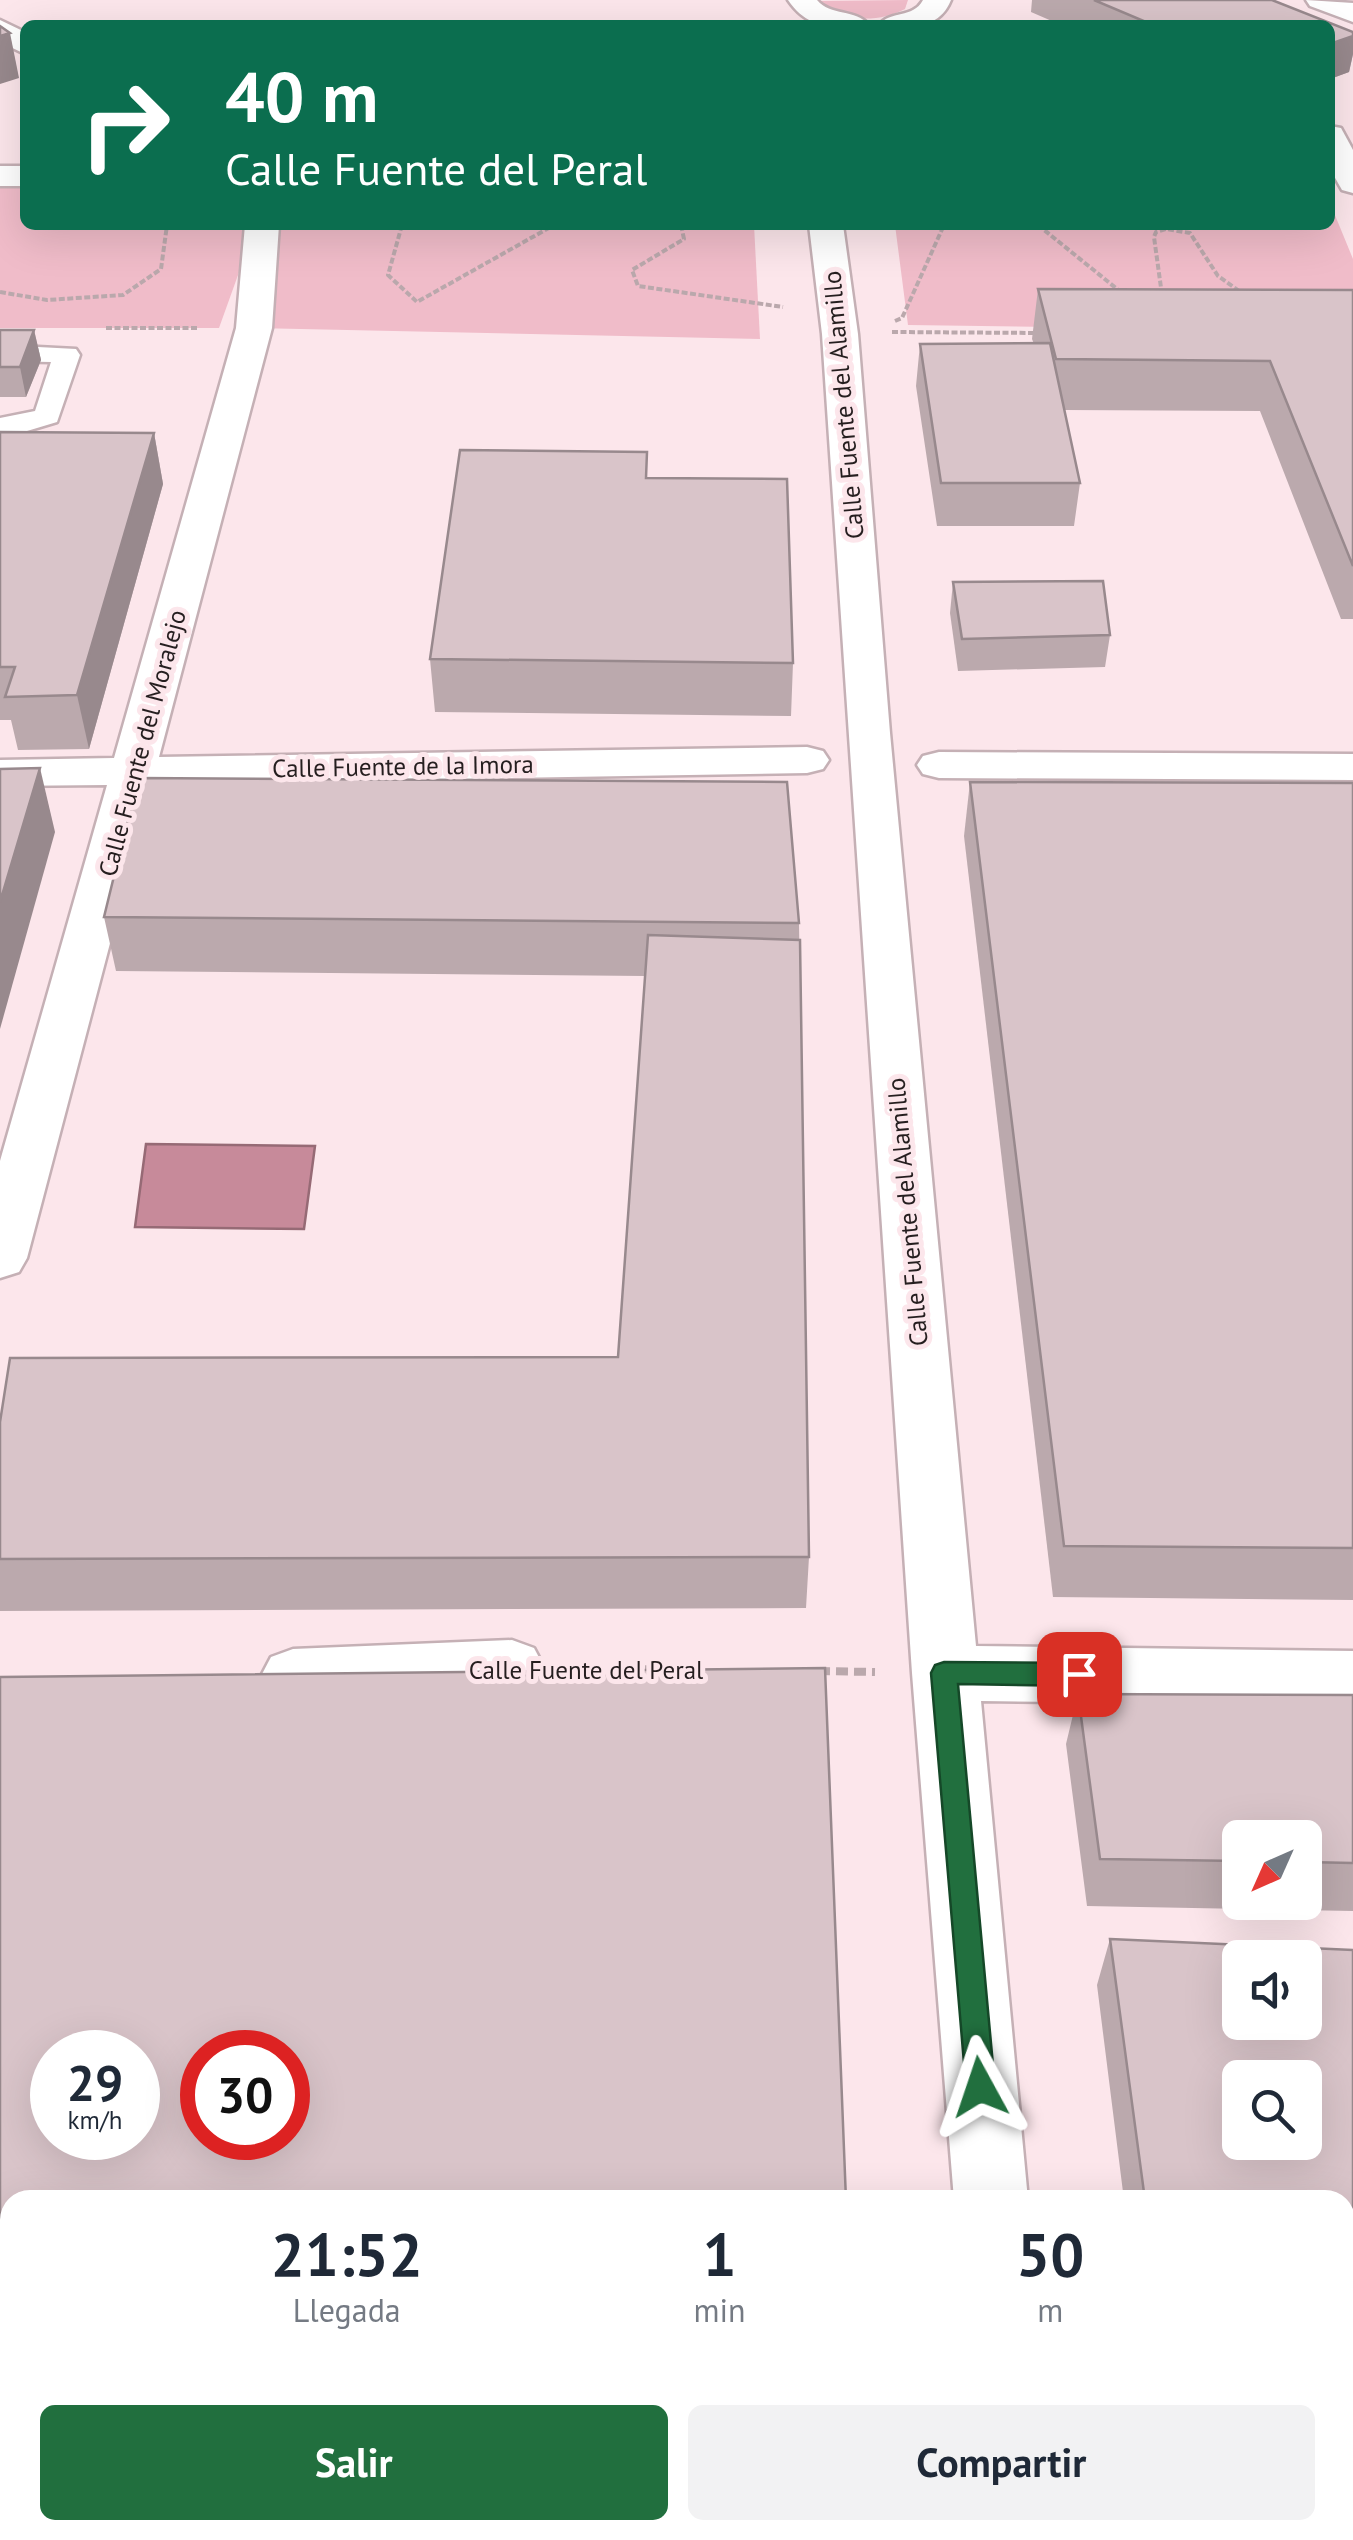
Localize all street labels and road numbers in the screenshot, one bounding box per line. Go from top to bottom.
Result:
street label: Calle Fuente del Alamillo [815,270,871,540]
street label: Calle Fuente del Moralejo [91,606,193,880]
street label: Calle Fuente de la Imora [272,748,534,784]
street label: Calle Fuente del Alamillo [879,1077,935,1347]
street label: Calle Fuente del Peral [469,1654,704,1686]

